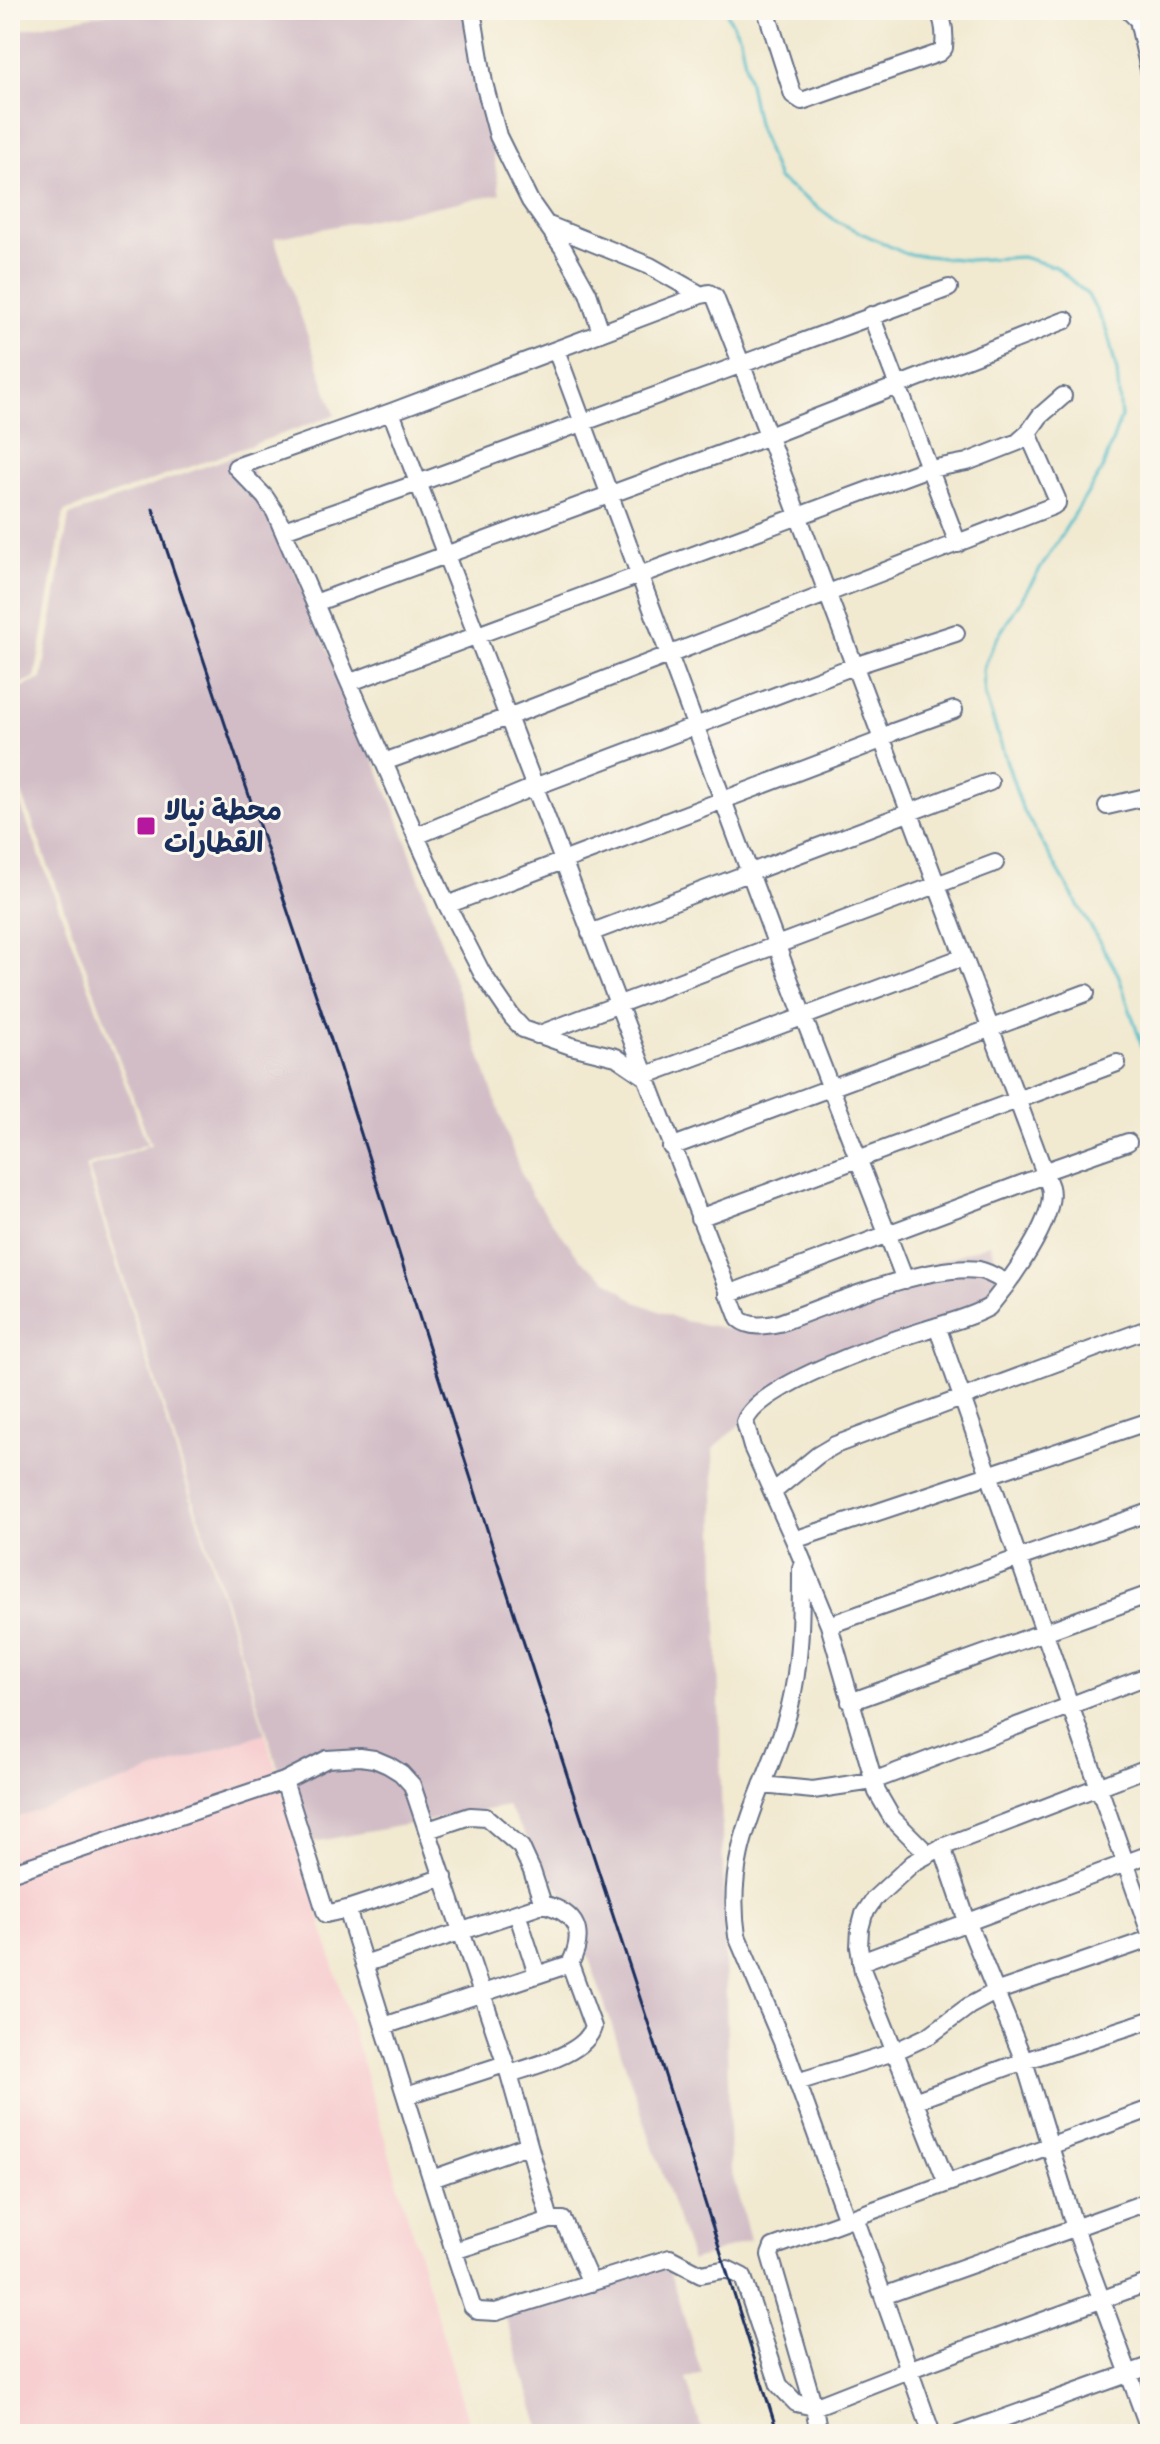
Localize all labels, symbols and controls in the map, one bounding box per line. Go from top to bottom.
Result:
place label: محطة نيالا القطارات [164,792,282,860]
marker: محطة نيالا القطارات [135,815,157,837]

